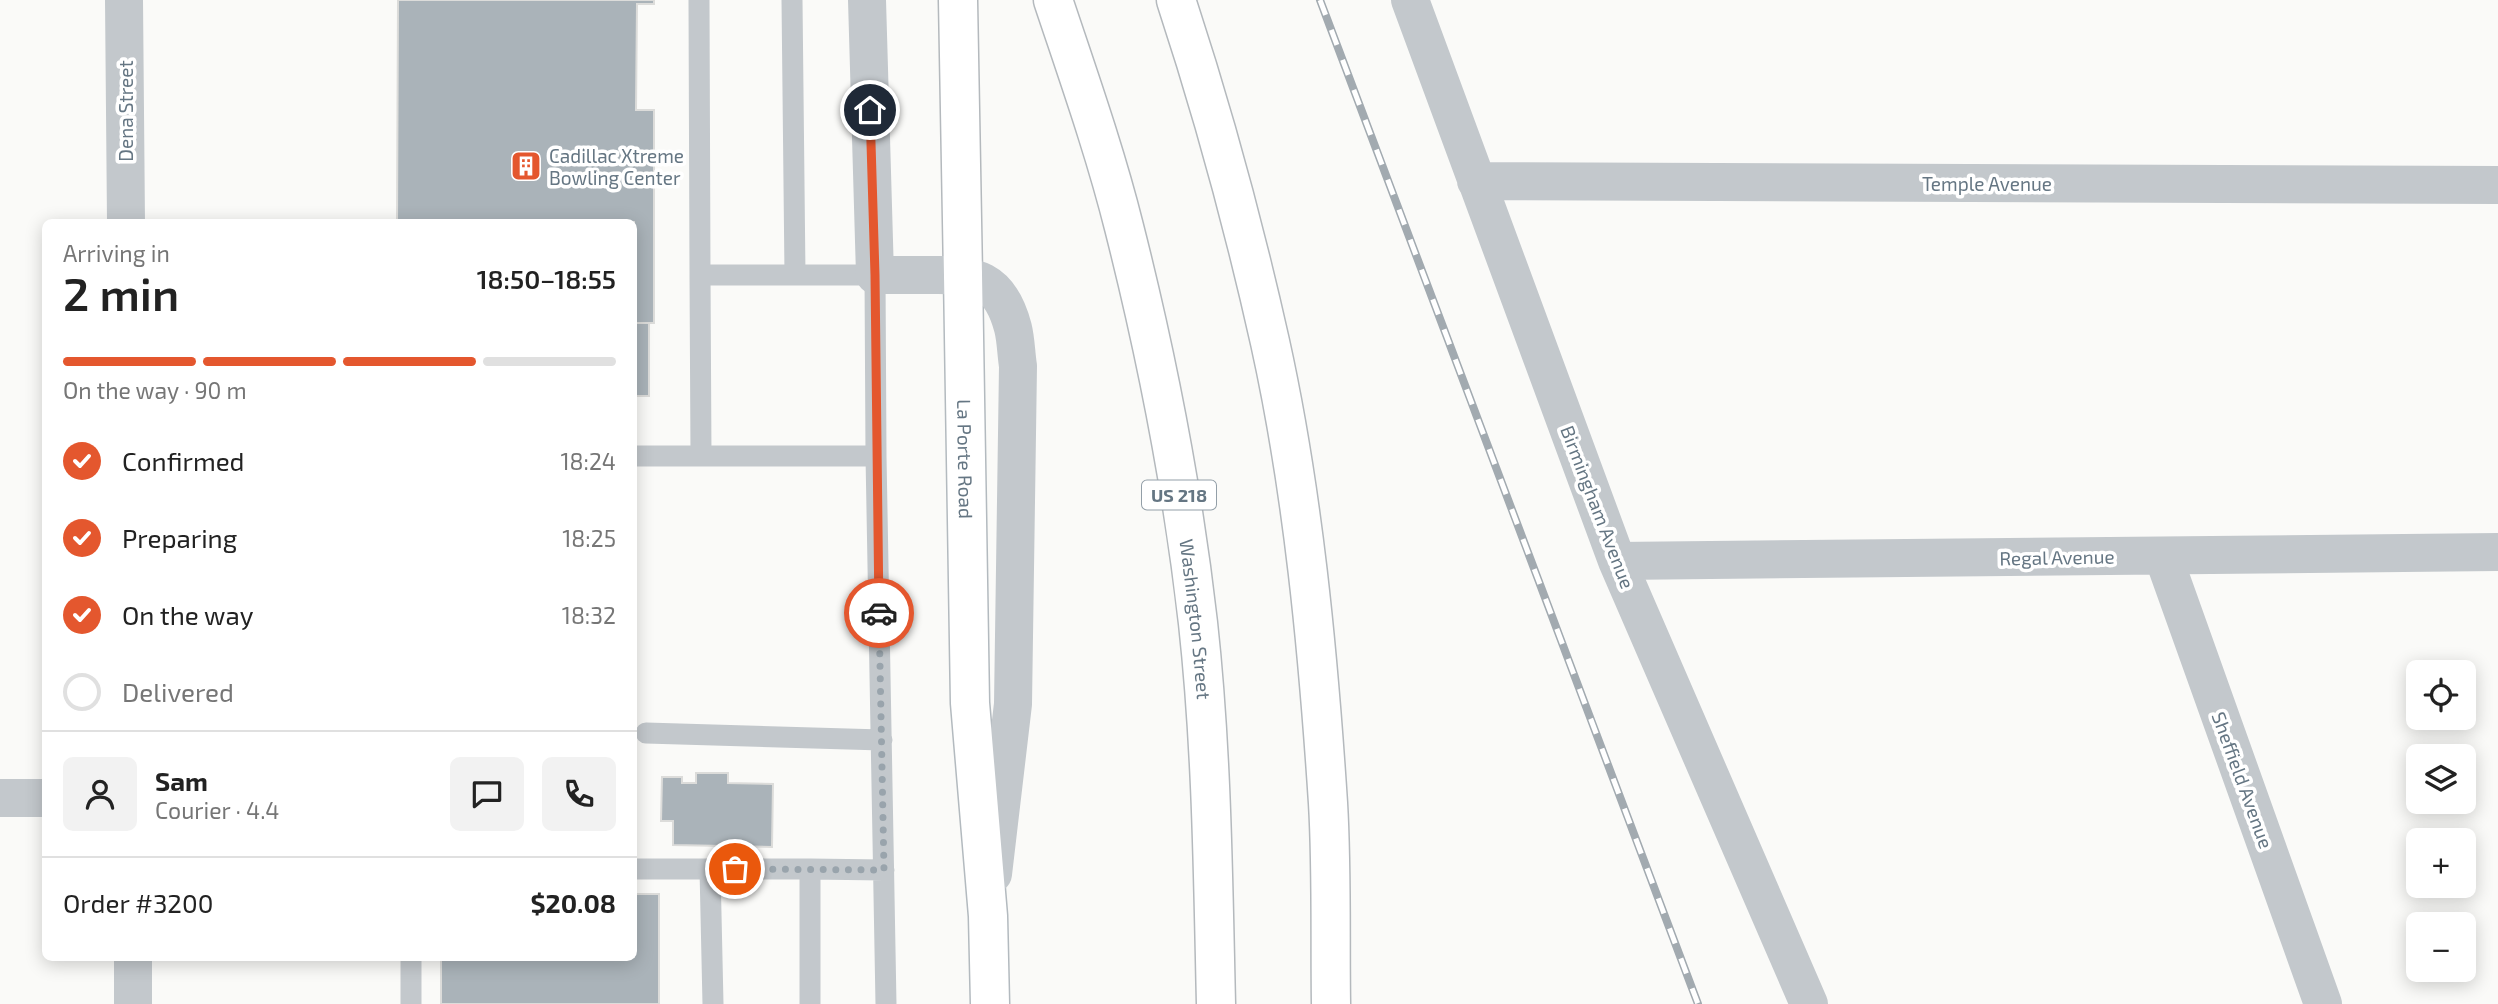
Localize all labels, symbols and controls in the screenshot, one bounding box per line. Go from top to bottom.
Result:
street label: Dena Street [114,60,137,162]
pin [840,80,900,140]
icon: home [851,91,889,129]
place label: Cadillac Xtreme Bowling Center [549,144,684,189]
building icon: Cadillac Xtreme Bowling Center [509,149,543,183]
street label: Temple Avenue [1922,172,2052,195]
text: Arriving in [63,239,170,267]
text: 18:50–18:55 [477,263,616,294]
text: 2 min [63,265,179,320]
text: On the way · 90 m [63,376,247,404]
street label: La Porte Road [954,399,978,519]
street label: Birmingham Avenue [1556,422,1640,592]
icon: check [63,442,101,480]
text: Confirmed [122,445,245,476]
text: 18:24 [560,447,616,475]
road number: US 218 [1142,480,1216,509]
icon: check [63,519,101,557]
text: Preparing [122,522,237,553]
text: 18:25 [562,524,616,552]
street label: Washington Street [1176,537,1216,700]
street label: Regal Avenue [1999,544,2115,570]
courier [844,578,914,648]
icon: car [860,594,898,632]
icon: check [63,596,101,634]
text: On the way [122,599,253,630]
text: 18:32 [562,601,616,629]
map controls [2406,660,2476,982]
button: locate [2406,660,2476,730]
text: Delivered [122,676,234,707]
street label: Sheffield Avenue [2208,709,2278,851]
button: layers [2406,744,2476,814]
button: person [63,757,137,831]
button: chat [450,757,524,831]
button: phone [542,757,616,831]
text: Sam [155,765,208,796]
text: Courier · 4.4 [155,796,279,824]
button: + [2406,828,2476,898]
pin [705,839,765,899]
icon: bag [716,850,754,888]
text: Order #3200 [63,887,213,918]
text: $20.08 [530,887,616,918]
button: − [2406,912,2476,982]

